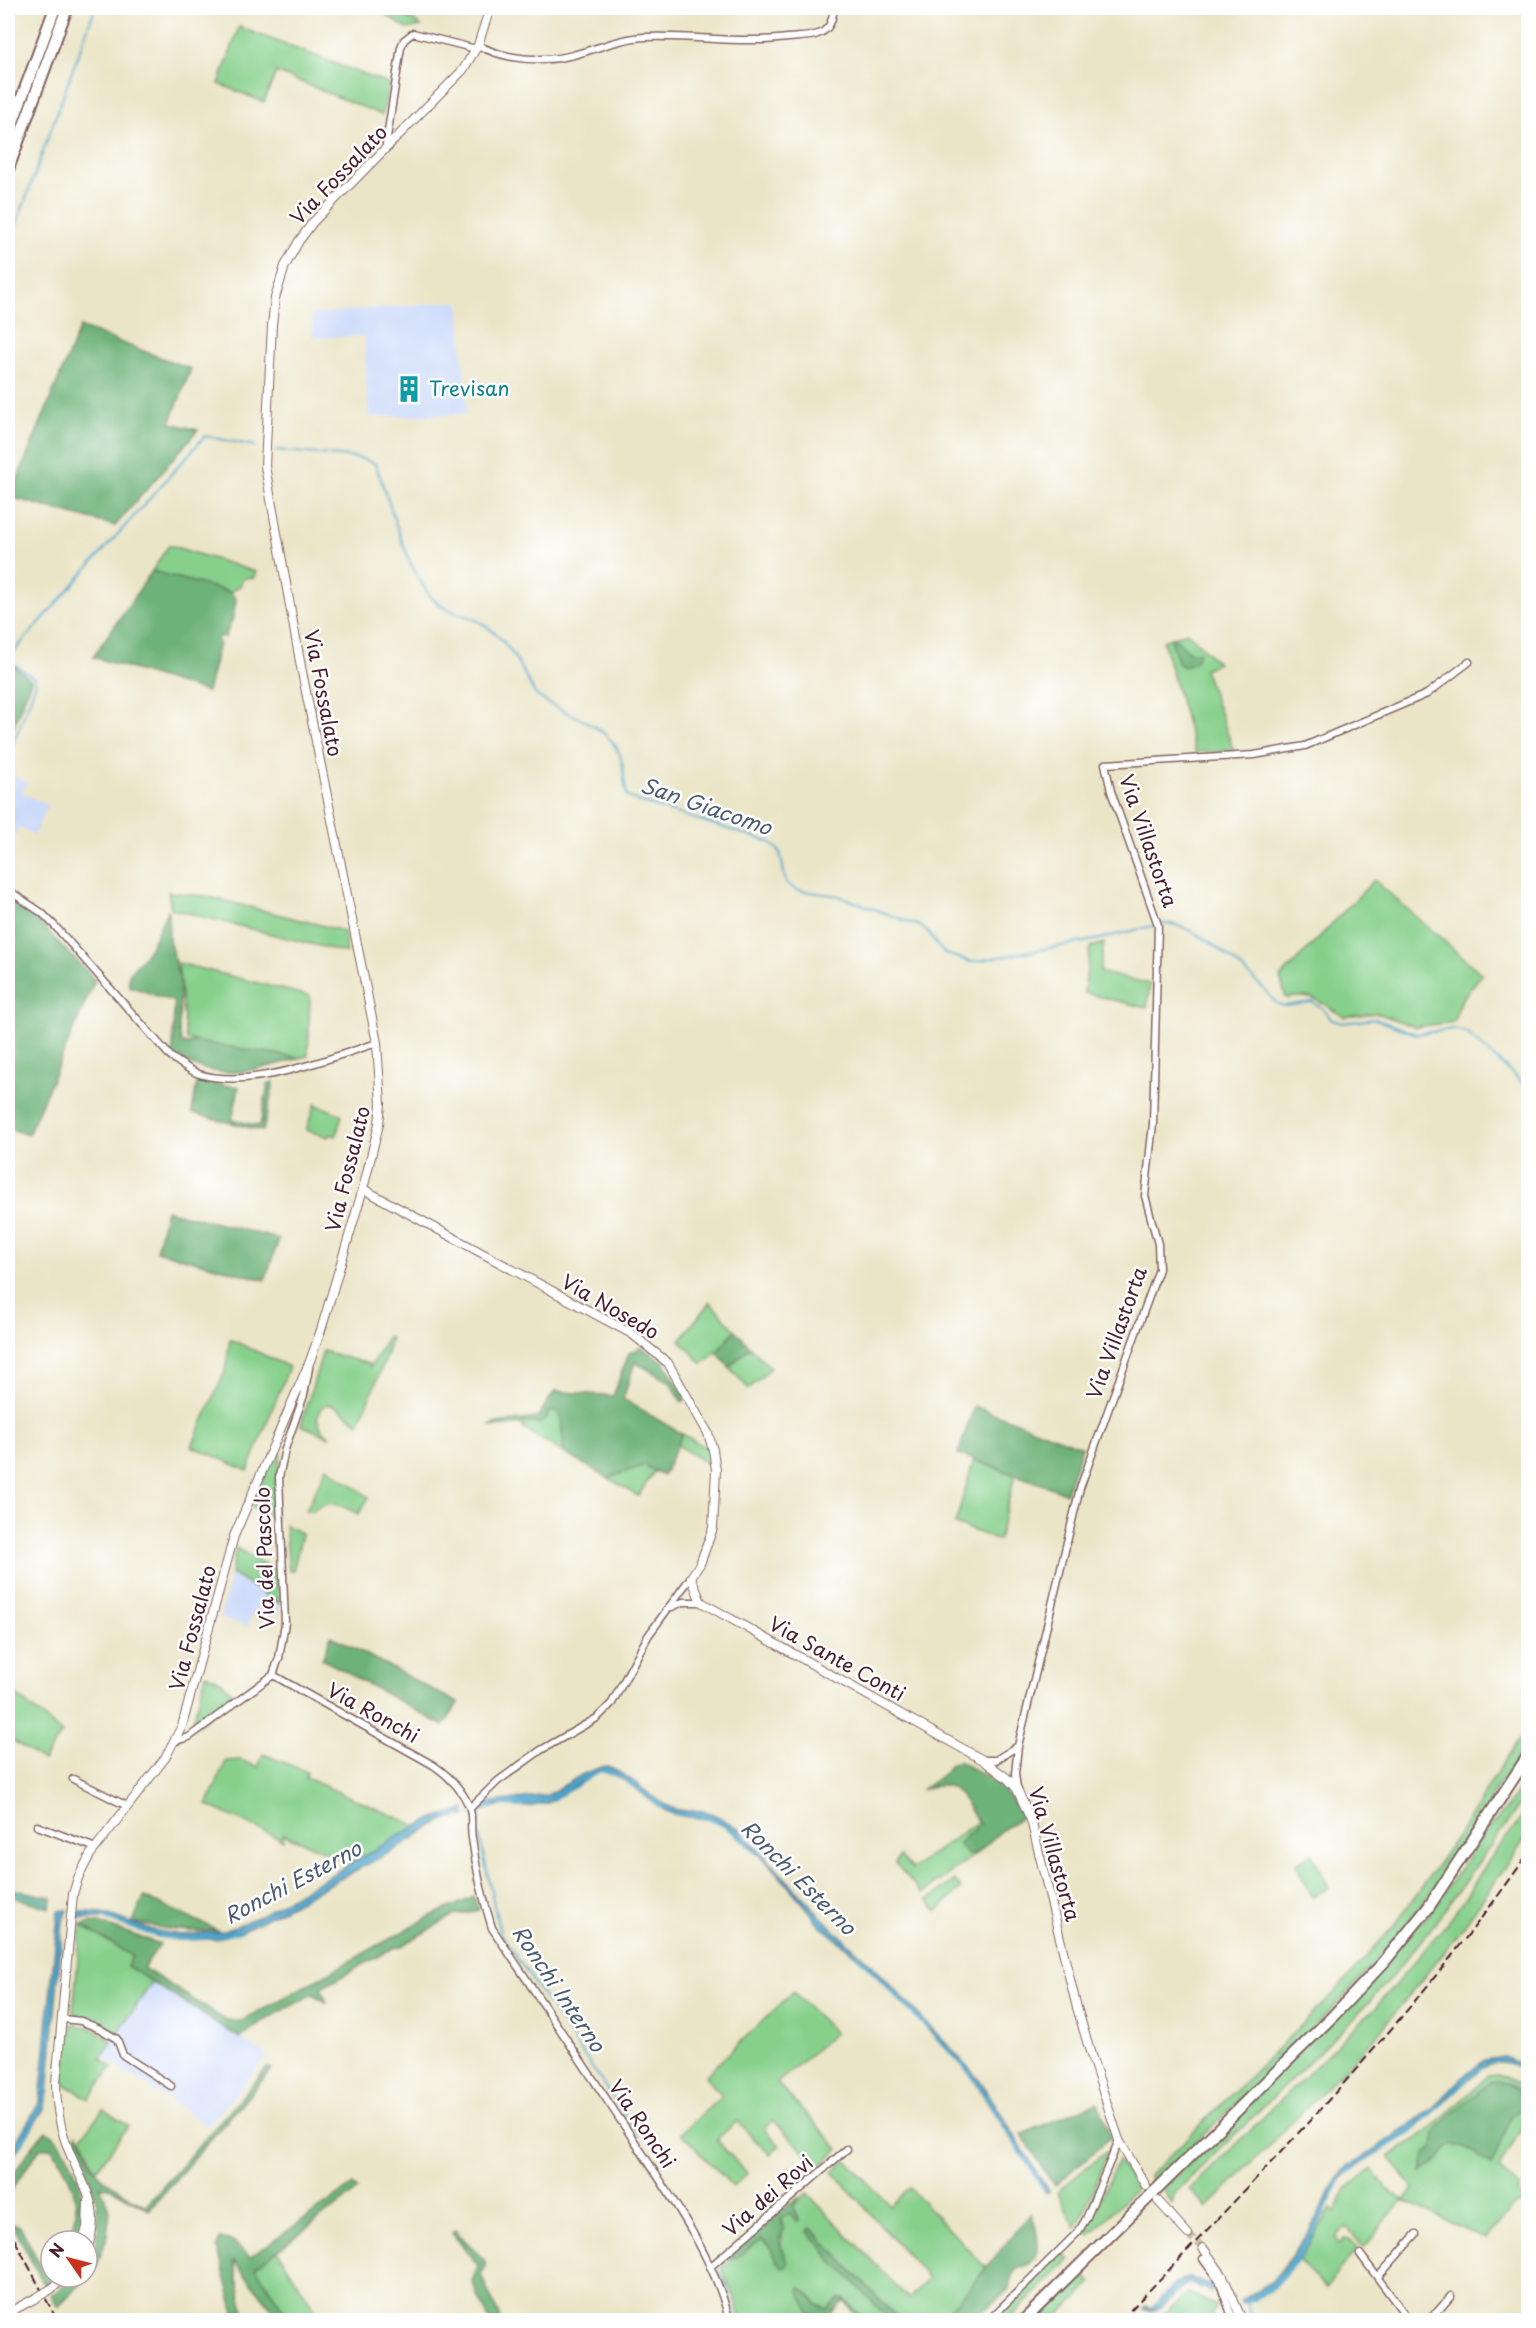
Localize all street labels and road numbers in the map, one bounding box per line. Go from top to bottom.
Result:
street label: Via Fossalato [283,118,394,231]
street label: Via Fossalato [297,627,351,759]
street label: Via Villastorta [1112,770,1186,912]
street label: Via Fossalato [317,1103,377,1235]
street label: Via Villastorta [1078,1262,1154,1403]
street label: Via Nosedo [556,1266,665,1346]
street label: Via del Pascolo [247,1486,281,1630]
street label: Via Fossalato [161,1562,223,1694]
street label: Via Sante Conti [764,1608,911,1708]
street label: Via Ronchi [322,1674,425,1750]
street label: Via Villastorta [1021,1783,1089,1925]
street label: Via Ronchi [602,2073,684,2174]
street label: Via dei Rovi [715,2147,819,2243]

